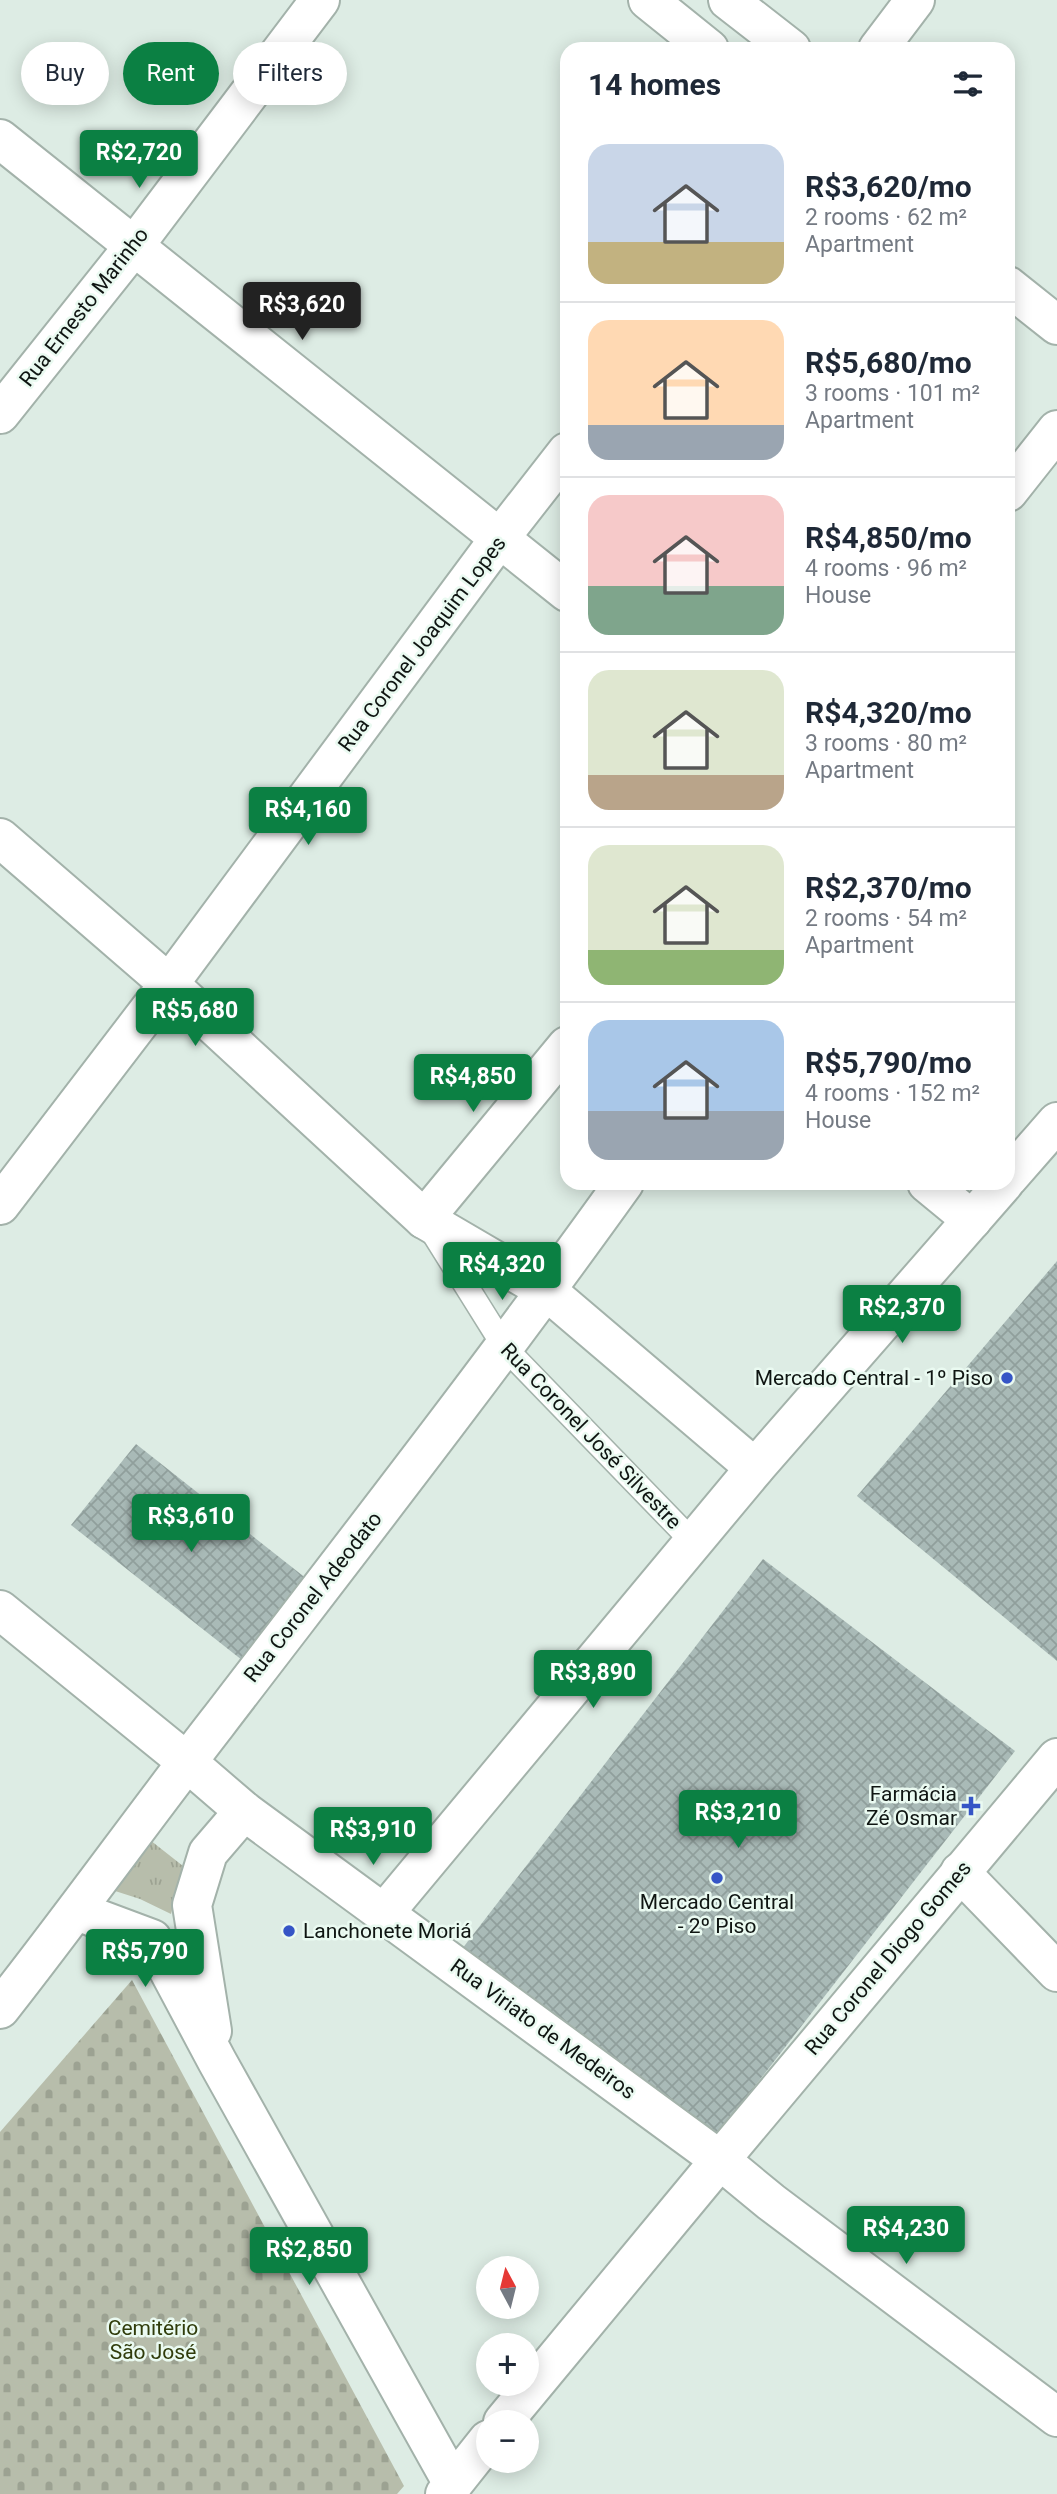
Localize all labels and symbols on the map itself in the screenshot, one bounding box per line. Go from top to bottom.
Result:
pin: R$2,720 [74,130,204,190]
street label: Rua Ernesto Marinho [15,223,153,391]
pin: R$3,620 [237,282,367,342]
street label: Rua Coronel Joaquim Lopes [333,532,511,756]
pin: R$4,160 [243,788,373,847]
pin: R$5,680 [130,988,260,1048]
pin: R$4,850 [408,1054,538,1114]
pin: R$4,320 [437,1242,567,1302]
pin: R$2,370 [837,1286,967,1345]
street label: Rua Coronel José Silvestre [496,1338,686,1534]
place label: Mercado Central - 1º Piso [755,1366,993,1390]
marker: Mercado Central - 1º Piso [999,1370,1015,1386]
pin: R$3,610 [126,1494,256,1554]
street label: Rua Coronel Adeodato [239,1507,387,1687]
pin: R$3,890 [528,1650,658,1710]
place label: Farmácia Zé Osmar [866,1782,957,1830]
pin: R$3,210 [673,1790,803,1850]
marker: Farmácia Zé Osmar [963,1798,979,1814]
pin: R$3,910 [308,1808,438,1867]
street label: Rua Coronel Diogo Gomes [800,1856,976,2060]
marker: Mercado Central - 2º Piso [709,1870,725,1886]
place label: Mercado Central - 2º Piso [640,1890,794,1938]
place label: Lanchonete Moriá [303,1919,472,1943]
marker: Lanchonete Moriá [281,1923,297,1939]
pin: R$5,790 [80,1930,210,1989]
street label: Rua Viriato de Medeiros [446,1954,640,2104]
pin: R$4,230 [841,2206,971,2266]
pin: R$2,850 [244,2228,374,2287]
north arrow [476,2256,539,2319]
park label: Cemitério São José [108,2316,198,2364]

